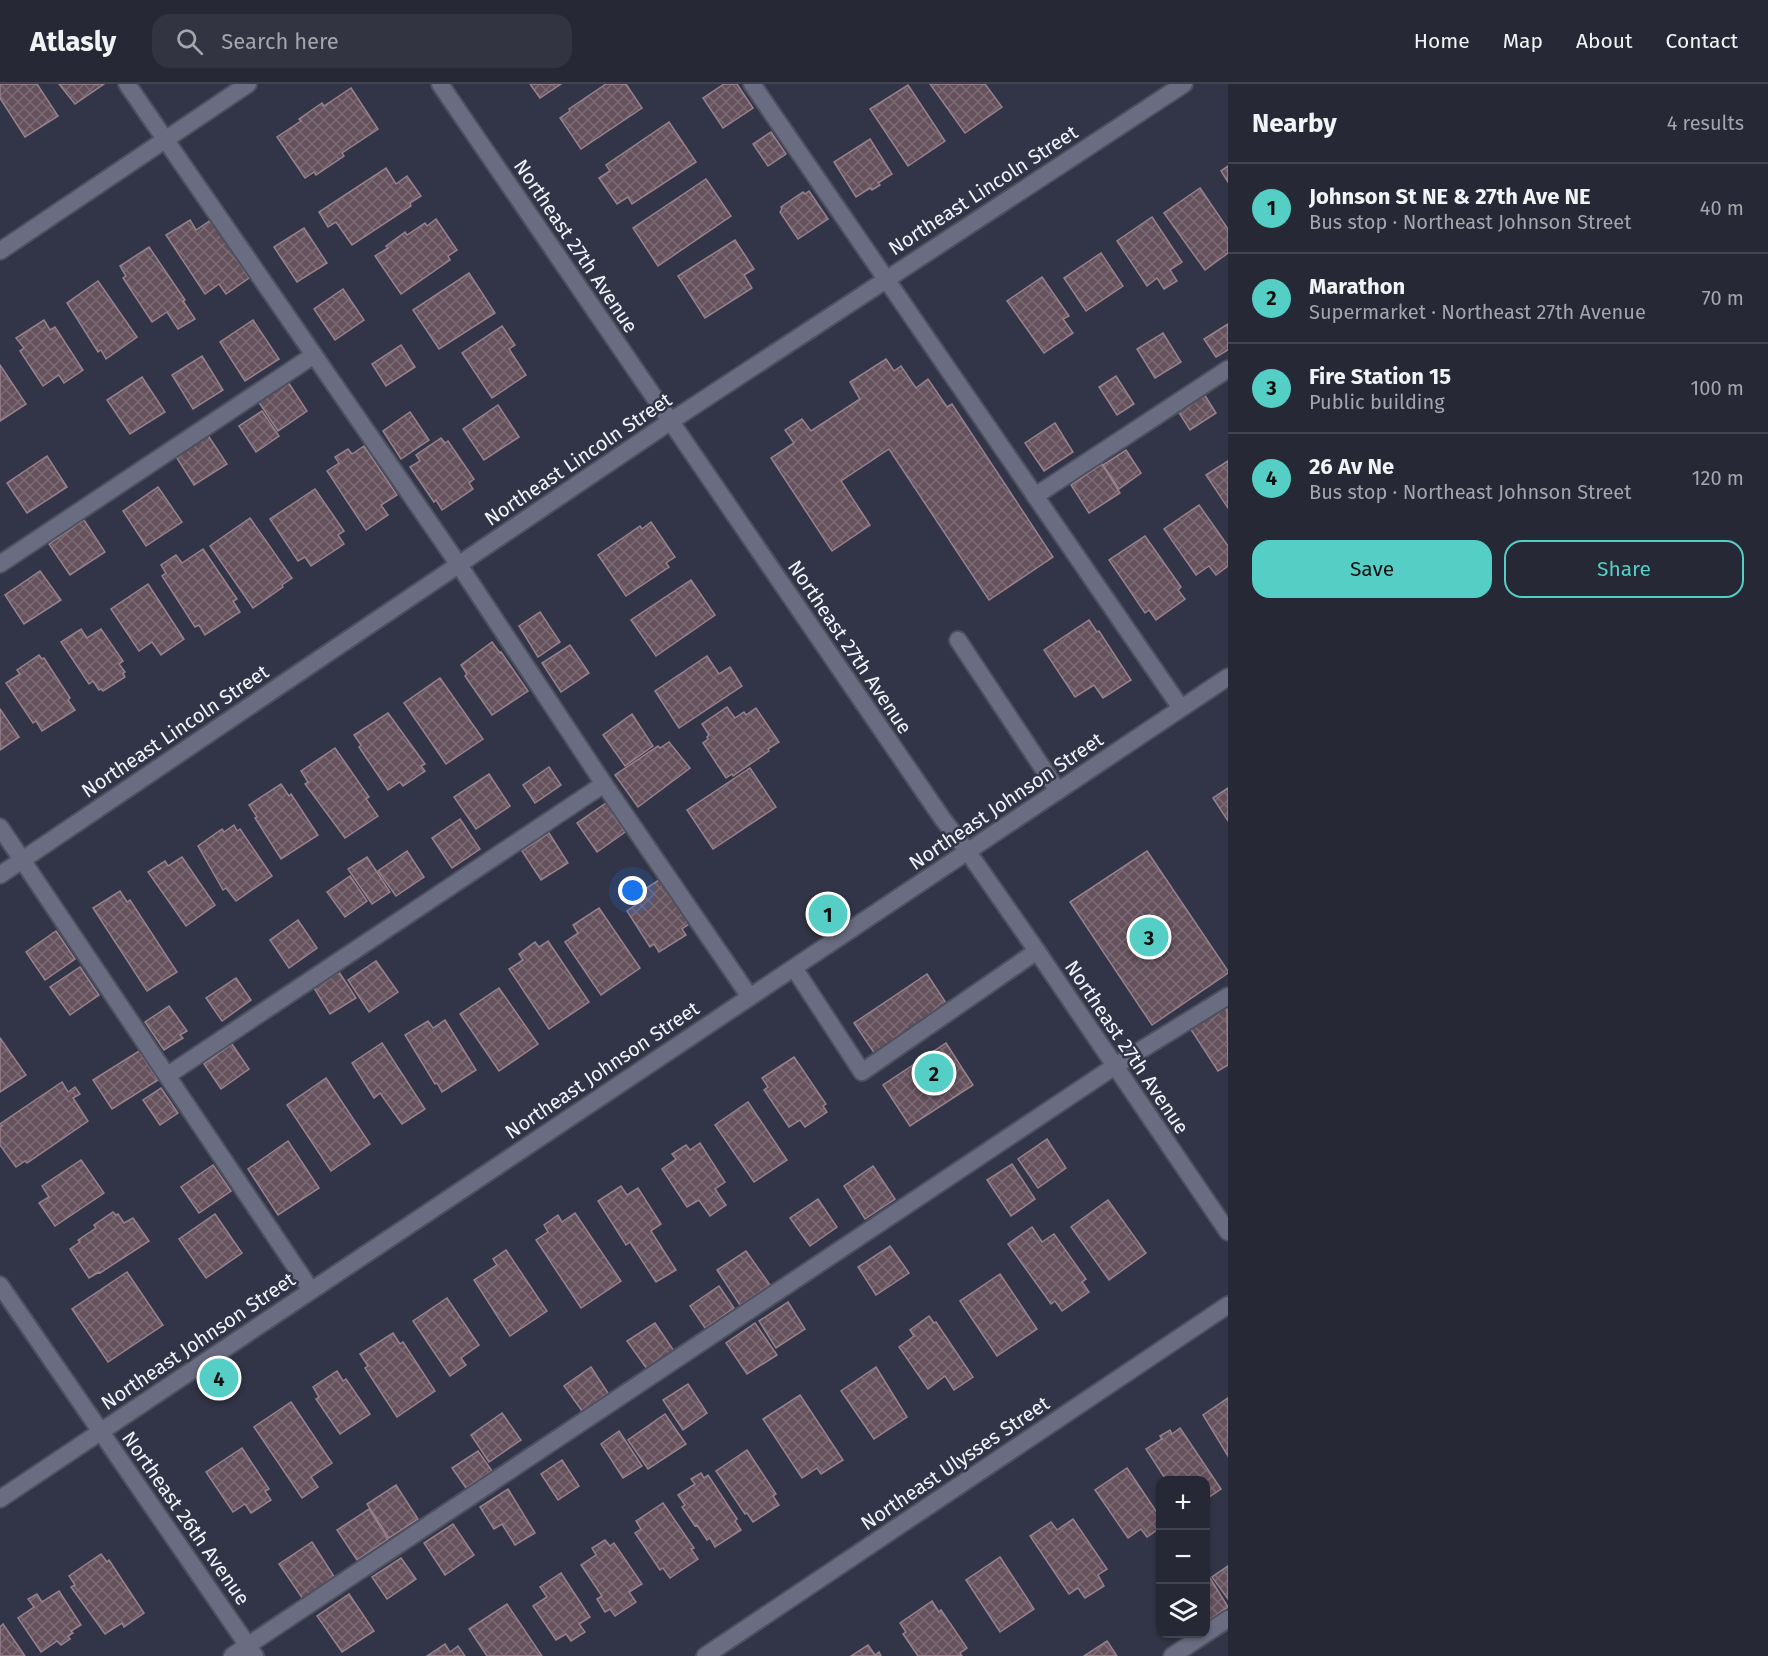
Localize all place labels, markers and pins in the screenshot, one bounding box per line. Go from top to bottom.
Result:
pin: 1 [808,892,848,936]
pin: 3 [1130,914,1168,960]
pin: 2 [914,1050,954,1096]
pin: 4 [200,1356,238,1400]

